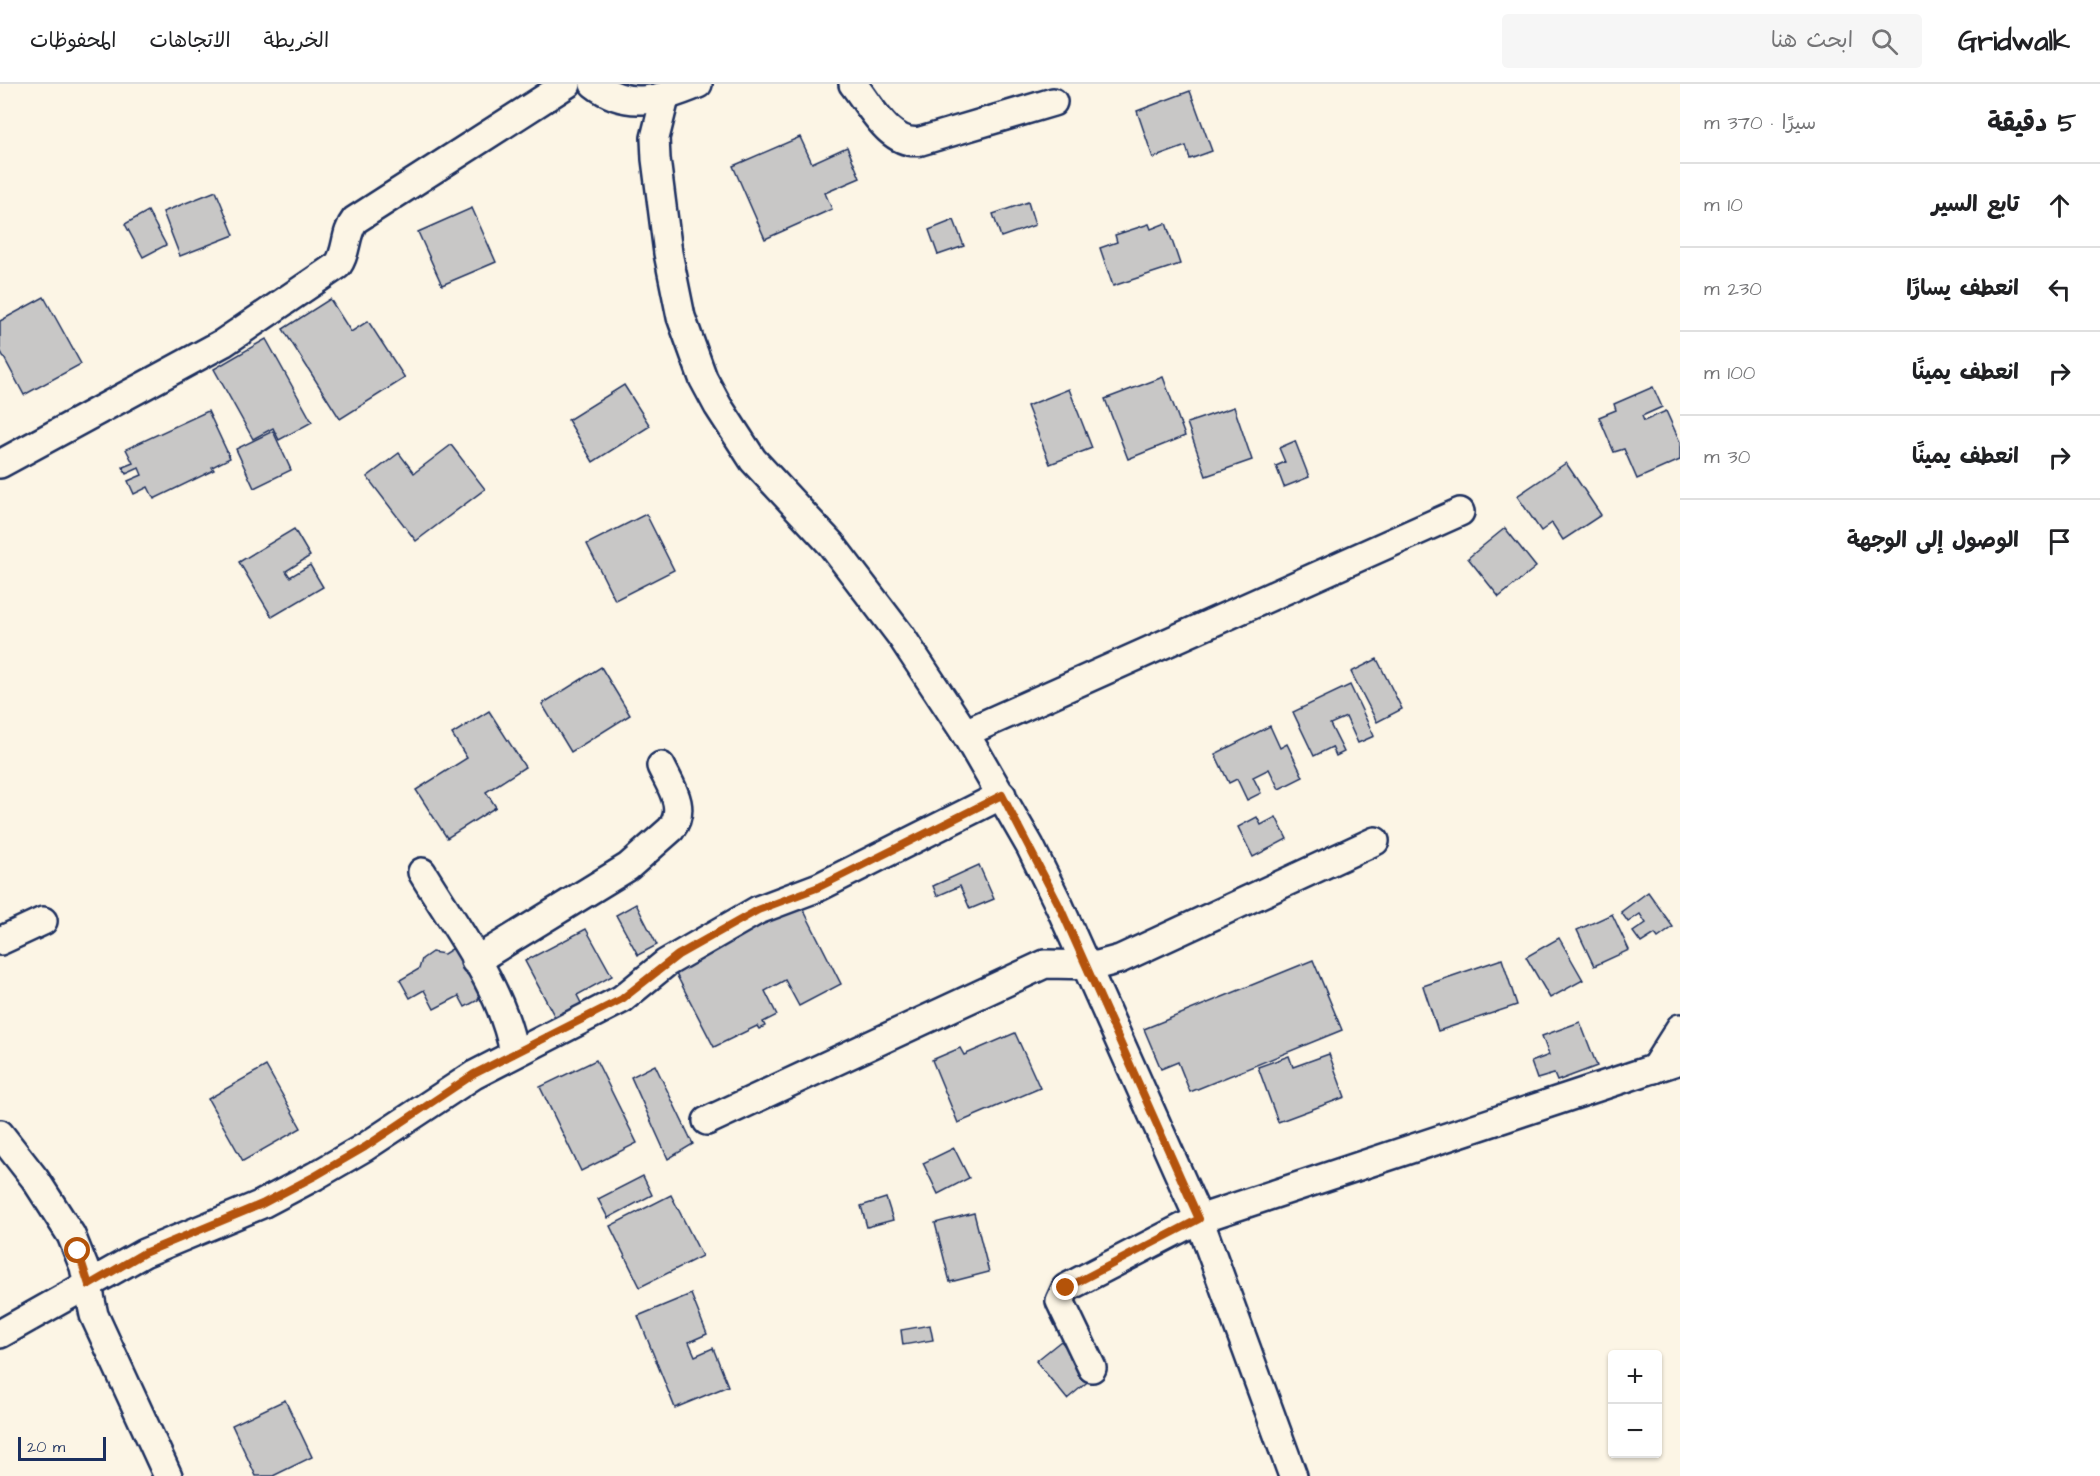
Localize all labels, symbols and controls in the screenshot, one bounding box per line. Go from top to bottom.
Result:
search box [1502,14,1922,68]
text: Gridwalk [1958,22,2070,61]
text: ابحث هنا [1771,25,1853,56]
icon: search [1868,25,1901,58]
text: المحفوظات [30,26,116,55]
text: الاتجاهات [149,26,231,55]
text: الخريطة [264,26,329,55]
text: 5 دقيقة [1987,105,2076,141]
text: سيرًا · 370 m [1704,109,1816,137]
text: تابع السير [1932,189,2019,220]
icon: ahead [2043,189,2076,222]
text: 10 m [1704,191,1743,219]
text: انعطف يسارًا [1906,273,2019,304]
icon: left [2043,273,2076,306]
text: 230 m [1704,275,1762,303]
text: انعطف يمينًا [1912,357,2019,388]
icon: right [2043,357,2076,390]
text: 100 m [1704,359,1755,387]
text: انعطف يمينًا [1912,441,2019,472]
icon: right [2043,441,2076,474]
text: 30 m [1704,443,1750,471]
text: الوصول إلى الوجهة [1847,525,2019,556]
icon: arrive [2043,525,2076,558]
route start [64,1237,90,1263]
route end [1052,1274,1078,1300]
map controls [1608,1350,1662,1458]
button: + [1608,1350,1662,1404]
button: − [1608,1404,1662,1458]
scale bar [18,1434,106,1462]
text: 20 m [27,1436,65,1458]

